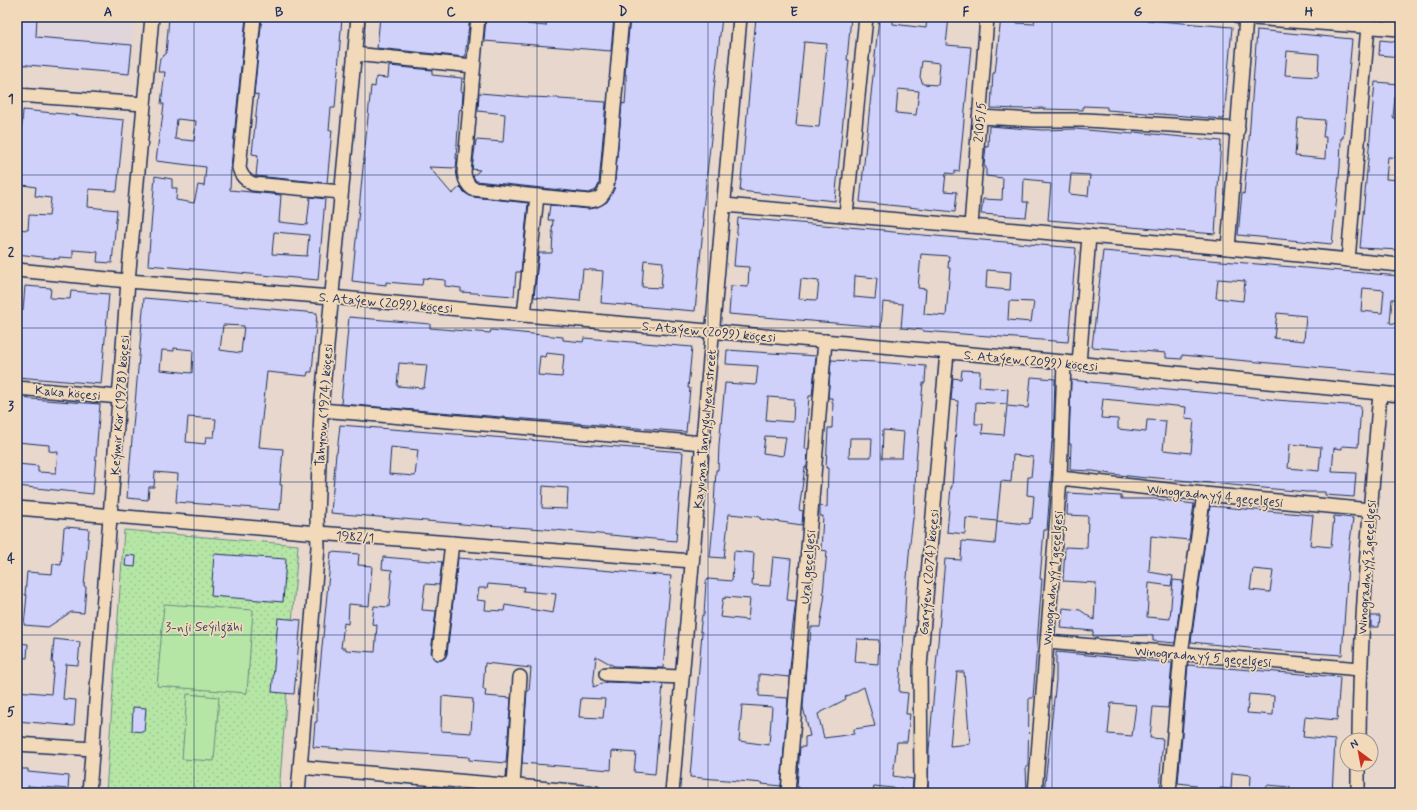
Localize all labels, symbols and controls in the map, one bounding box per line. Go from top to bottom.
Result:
text: A [104,4,112,21]
text: B [275,4,284,21]
text: C [446,4,456,21]
text: D [619,4,628,21]
text: E [790,4,798,21]
text: F [963,4,970,21]
text: G [1134,4,1143,21]
text: H [1305,4,1314,21]
text: 1 [8,91,14,108]
street label: 2105/5 [971,101,990,143]
text: 2 [8,244,15,261]
street label: S. Ataýew (2099) köçesi [318,289,454,318]
street label: S. Ataýew (2099) köçesi [641,318,777,347]
street label: Keýmir Kör (1978) köçesi [107,334,134,476]
street label: Tahyrow (1974) köçesi [312,343,337,467]
street label: S. Ataýew (2099) köçesi [963,347,1099,376]
street label: Kayuma Tanrygulyeva street [690,349,723,510]
street label: Kaka köçesi [34,382,101,405]
text: 3 [8,398,14,415]
street label: Winogradnyý 4 geçelgesi [1146,481,1284,514]
street label: Winogradnyý 3 geçelgesi [1354,499,1383,635]
street label: Garyýew (2074) köçesi [916,508,943,636]
street label: Winogradnyý 1 geçelgesi [1039,510,1070,646]
street label: 1982/1 [335,528,375,547]
street label: Ural geçelgesi [797,529,822,605]
text: 4 [7,551,15,568]
park label: 3-nji Seýilgähi [165,619,243,638]
street label: Winogradnyý 5 geçelgesi [1134,643,1272,674]
text: 5 [7,704,15,721]
north arrow [1339,732,1379,772]
text: N [1347,736,1361,752]

